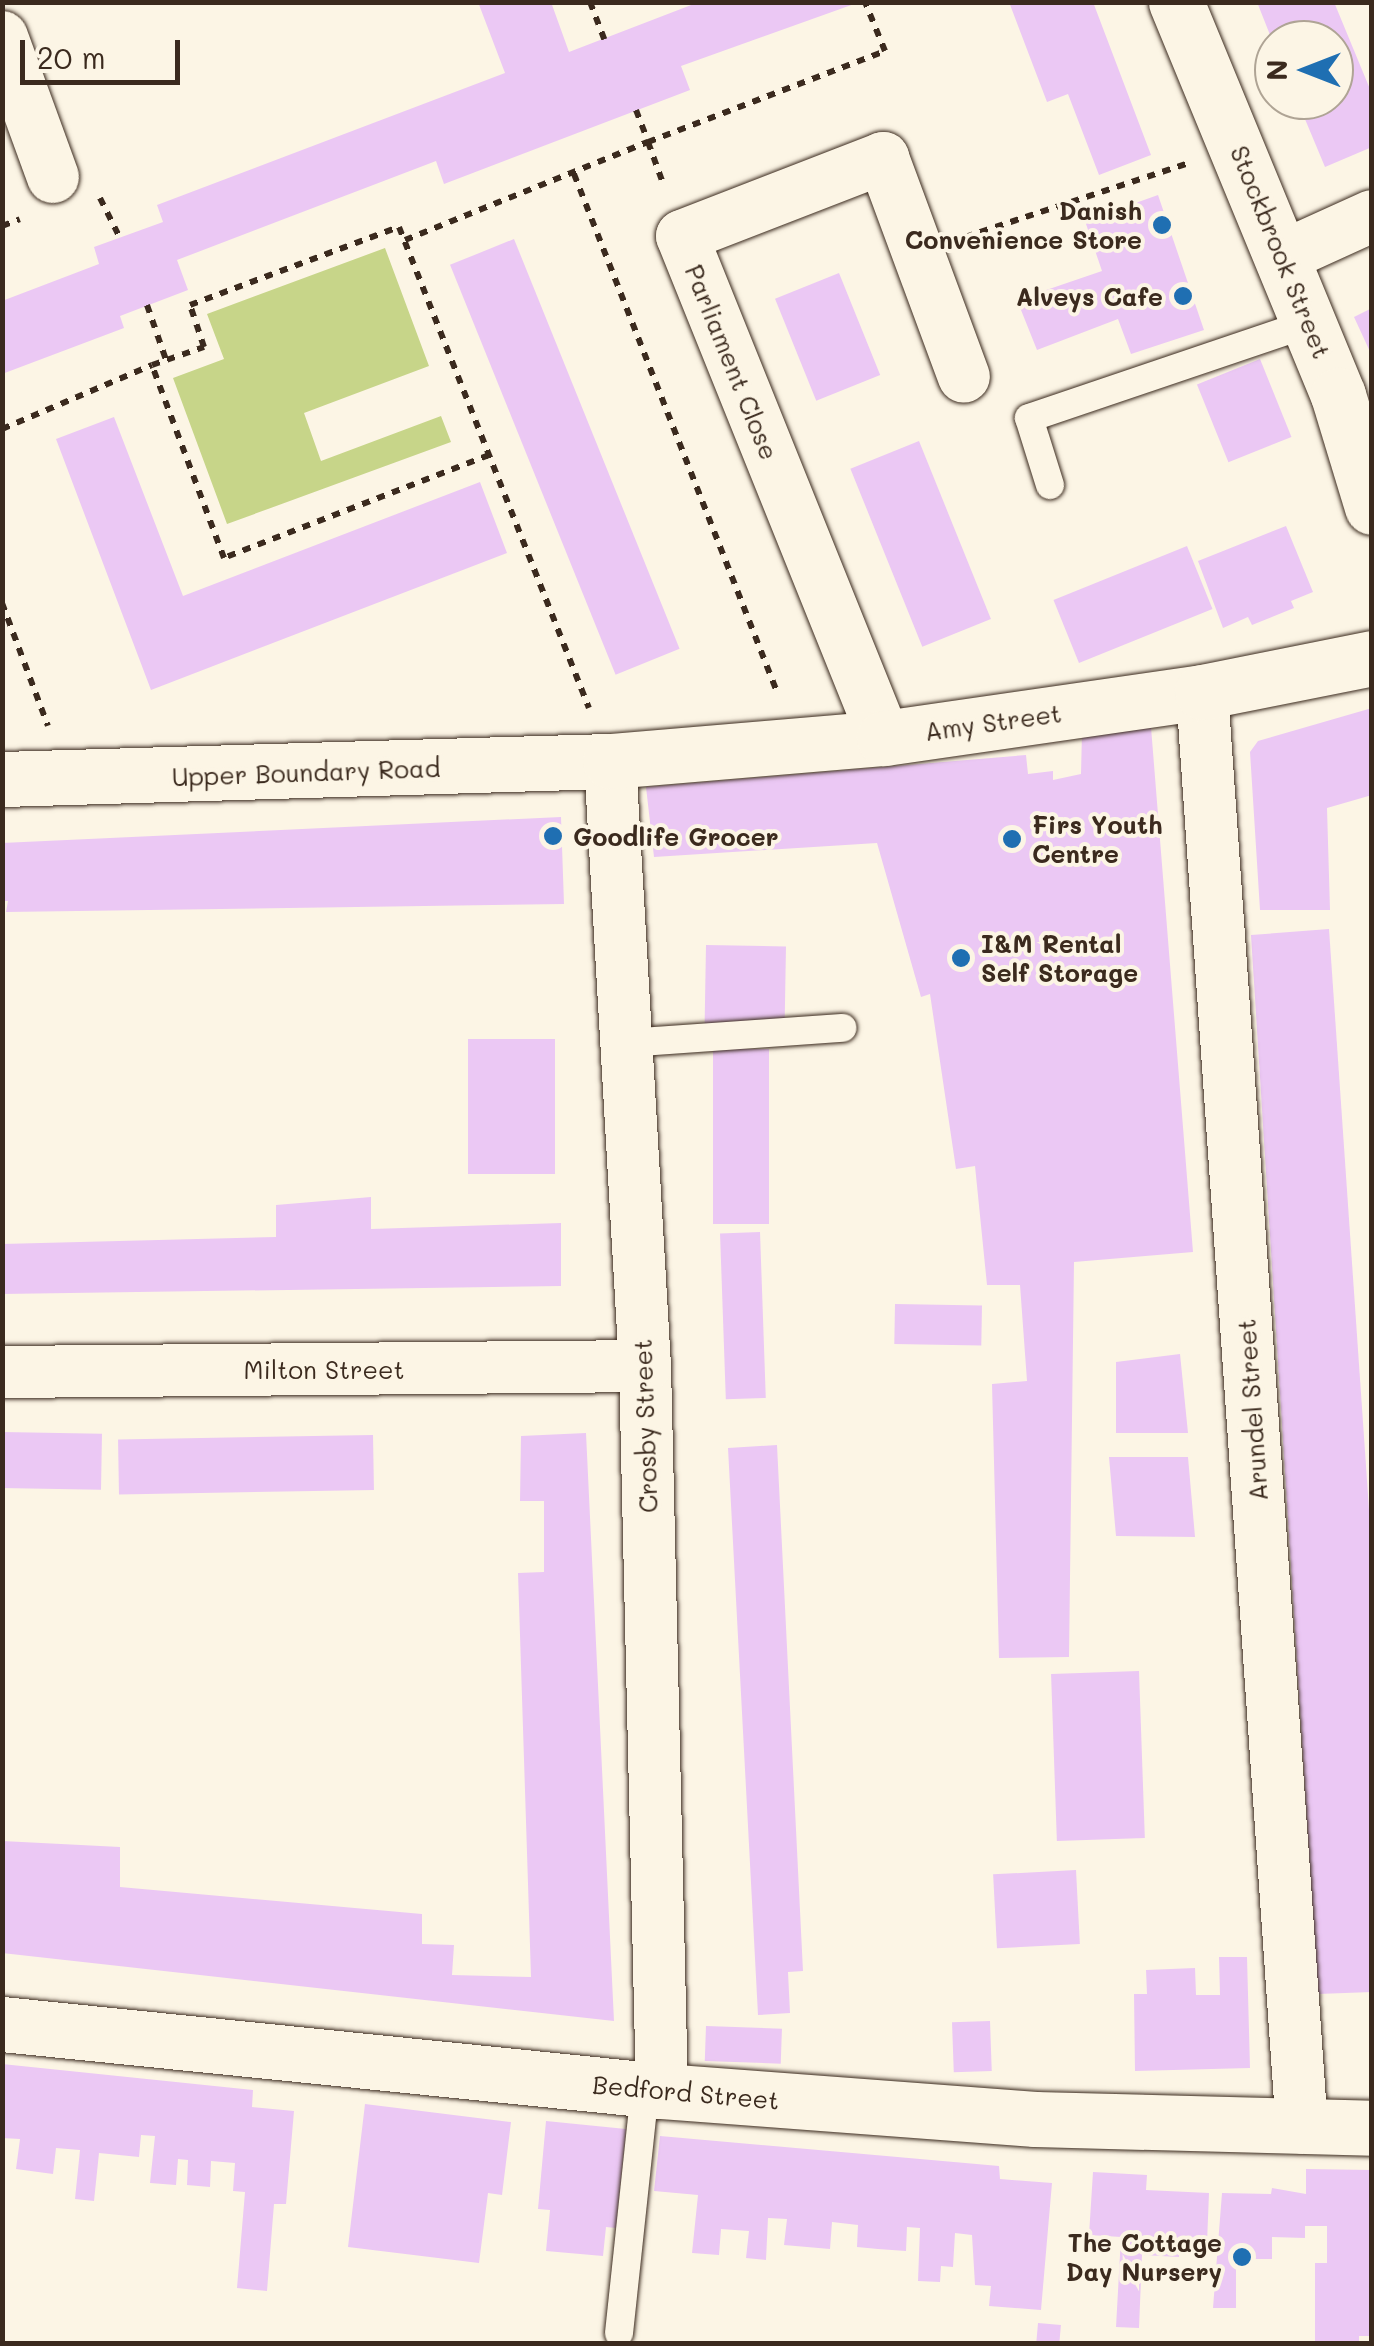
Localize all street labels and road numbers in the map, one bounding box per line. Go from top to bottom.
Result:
street label: Stockbrook Street [1225,141,1337,363]
street label: Parliament Close [679,260,785,464]
street label: Amy Street [923,698,1063,746]
street label: Upper Boundary Road [171,752,441,792]
street label: Arundel Street [1231,1318,1273,1502]
street label: Crosby Street [627,1339,663,1513]
street label: Milton Street [243,1354,405,1384]
street label: Bedford Street [591,2069,781,2115]

